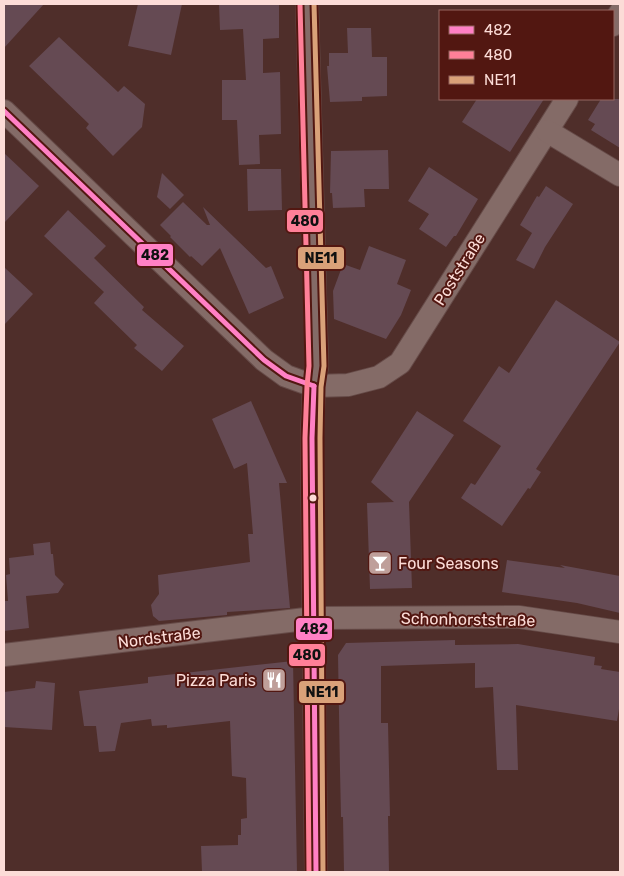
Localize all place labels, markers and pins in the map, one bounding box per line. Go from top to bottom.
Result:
unlabelled marker [308,493,318,503]
bar icon: Four Seasons [367,550,393,576]
place label: Four Seasons [398,554,499,573]
restaurant icon: Pizza Paris [261,667,287,693]
place label: Pizza Paris [176,671,256,690]

